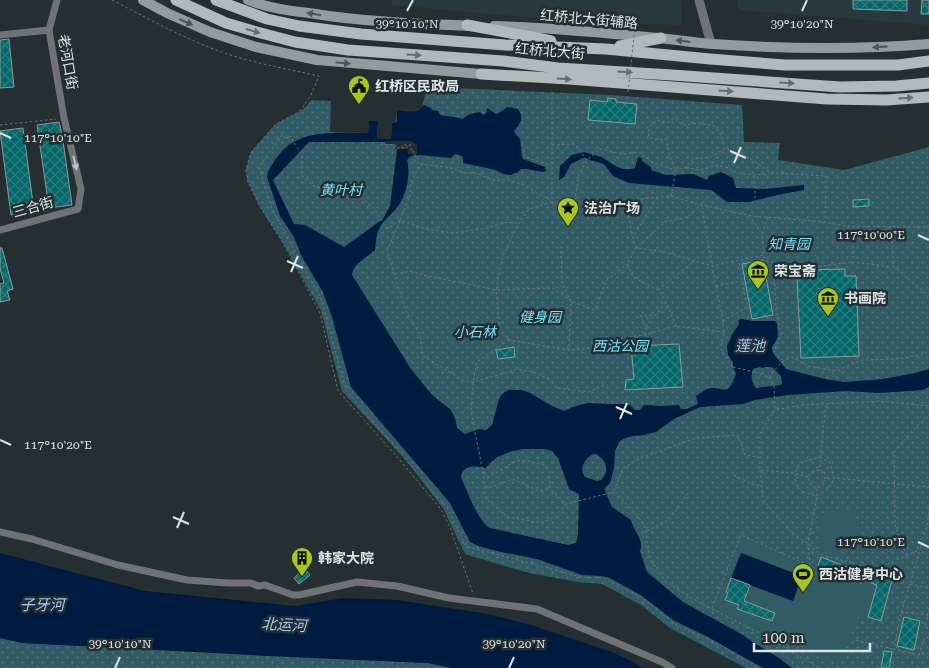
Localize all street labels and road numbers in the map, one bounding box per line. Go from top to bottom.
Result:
street label: 红桥北大街辅路 [539,7,639,31]
street label: 老河口街 [55,33,81,91]
street label: 红桥北大街 [514,40,586,62]
street label: 三合街 [11,194,55,220]

